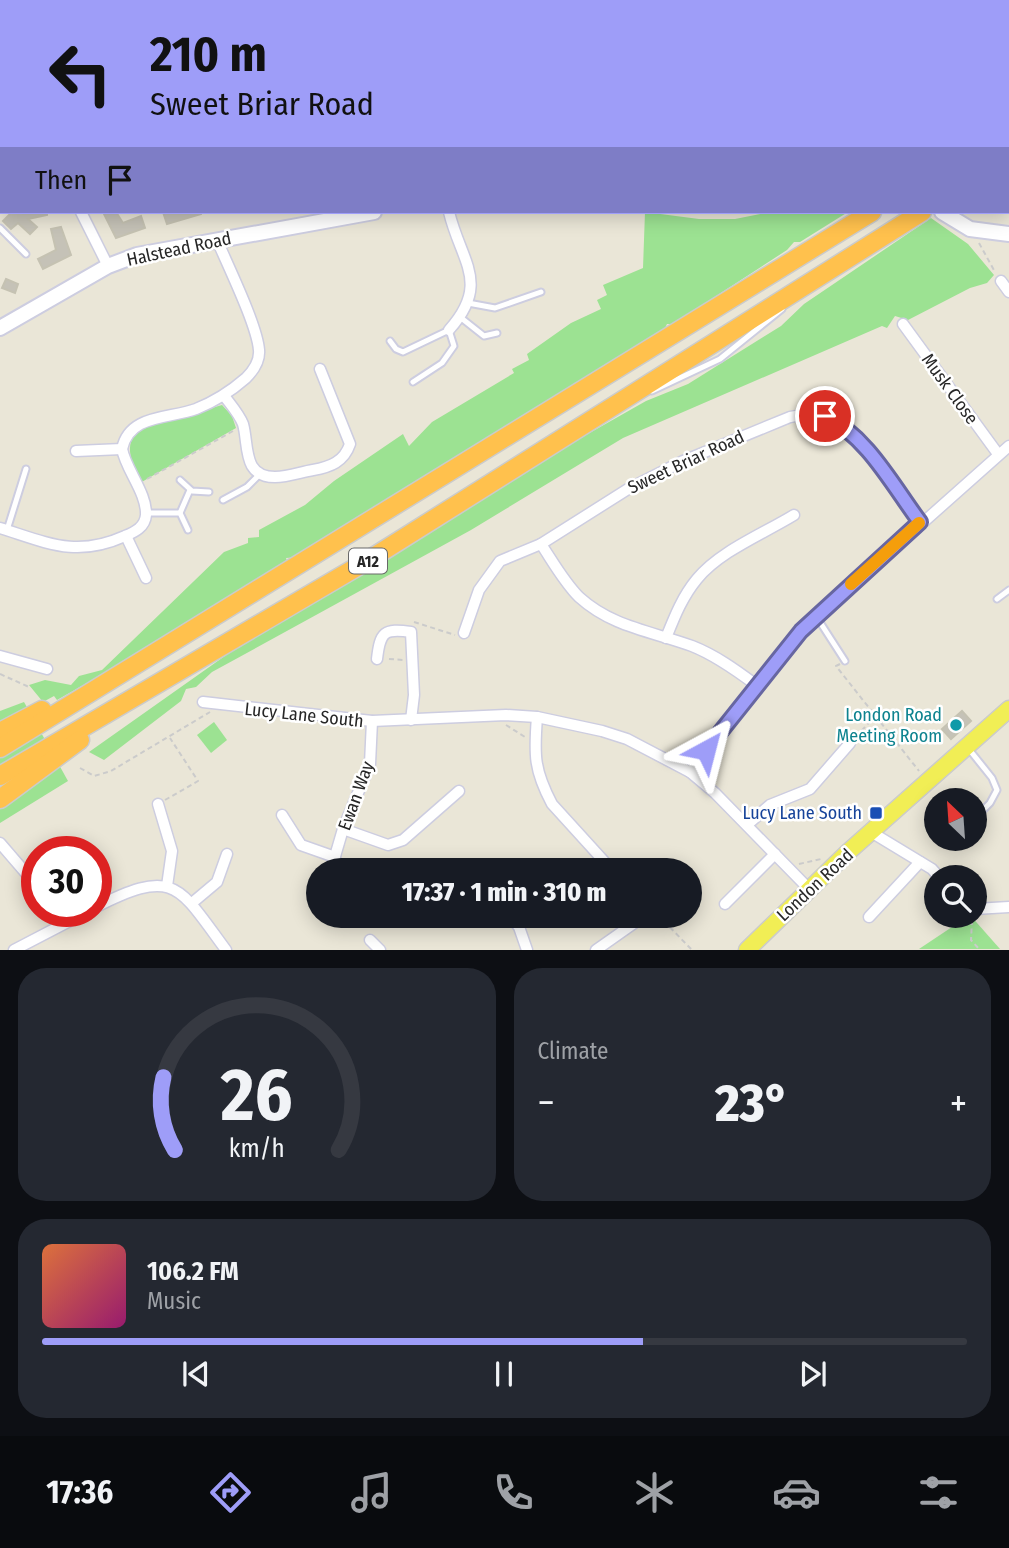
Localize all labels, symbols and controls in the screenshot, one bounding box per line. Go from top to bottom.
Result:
text: 210 m [150,25,267,84]
icon: left [35,28,126,119]
text: Sweet Briar Road [150,85,374,123]
icon: arrive [101,161,139,199]
text: Then [35,165,87,196]
street label: Halstead Road [125,227,233,271]
street label: Musk Close [917,349,983,429]
pin [795,386,855,446]
icon: arrive [806,397,844,435]
street label: Sweet Briar Road [624,425,748,499]
road number: A12 [349,548,387,574]
street label: Lucy Lane South [243,698,365,732]
place label: London Road Meeting Room [837,704,942,747]
position arrow [669,713,743,787]
marker: London Road Meeting Room [948,717,964,733]
street label: Ewan Way [333,758,379,834]
north arrow [924,788,987,850]
map controls [924,788,987,928]
place label: Lucy Lane South [742,802,862,824]
marker: Lucy Lane South [868,805,884,821]
speed limit sign: 30 [21,836,112,927]
street label: London Road [772,844,858,926]
button: search [924,865,987,928]
text: 17:37 · 1 min · 310 m [402,877,606,908]
text: Climate [538,1037,608,1065]
text: 26 [220,1053,293,1140]
text: 23° [715,1072,789,1135]
text: − [538,1080,555,1126]
text: + [950,1080,967,1126]
text: km/h [229,1134,285,1164]
text: 106.2 FM [147,1256,239,1287]
text: Music [147,1287,201,1315]
icon: previous [177,1355,215,1393]
icon: pause [485,1355,523,1393]
icon: next [794,1355,832,1393]
icon: directions [206,1468,255,1517]
icon: music [347,1468,396,1517]
icon: phone [489,1468,538,1517]
icon: climate [630,1468,679,1517]
icon: car [772,1468,821,1517]
icon: filters [914,1468,963,1517]
text: 17:36 [46,1473,113,1511]

